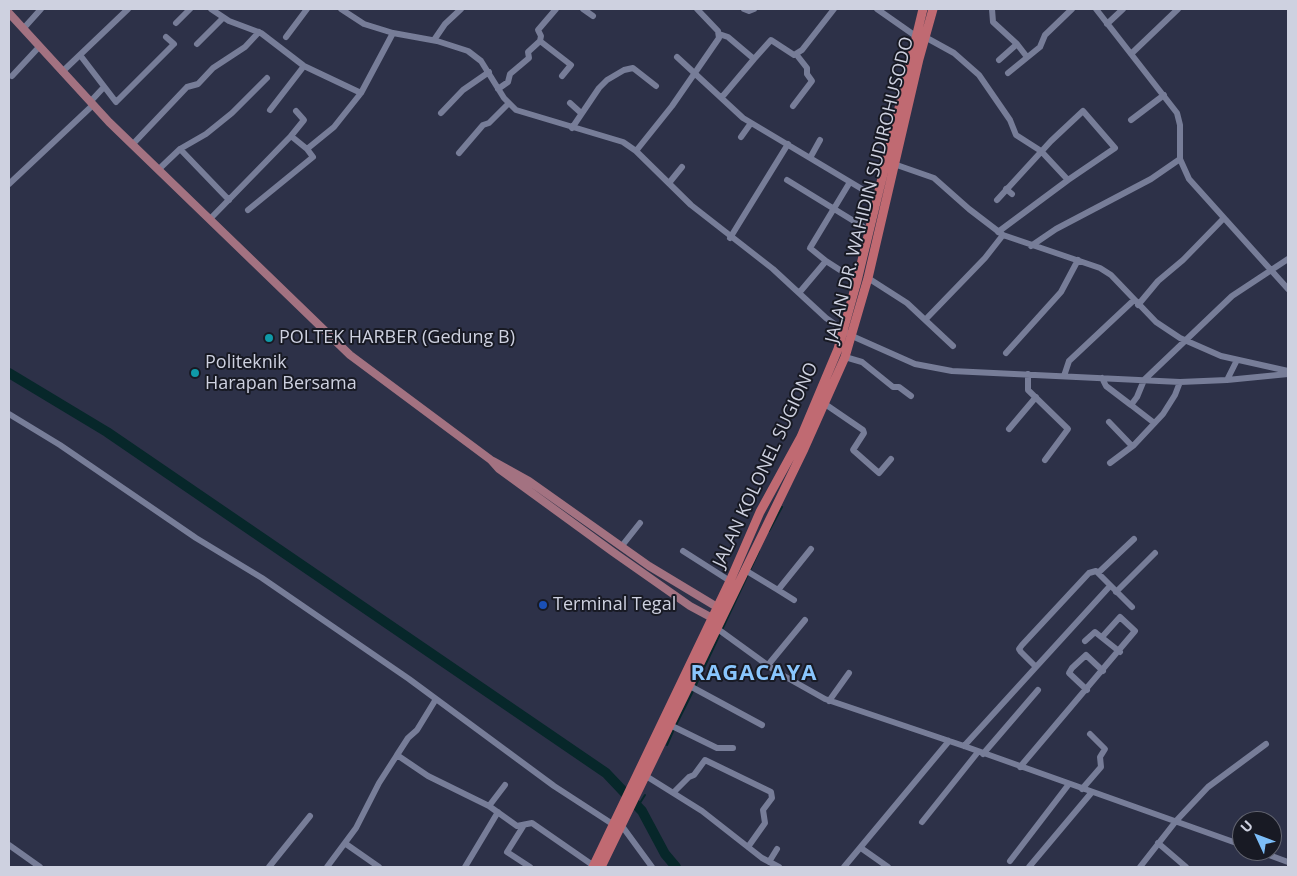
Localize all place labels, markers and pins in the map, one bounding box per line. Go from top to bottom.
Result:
place label: POLTEK HARBER (Gedung B) [279,327,515,349]
marker: POLTEK HARBER (Gedung B) [263,332,275,344]
place label: Politeknik Harapan Bersama [205,352,357,394]
marker: Politeknik Harapan Bersama [189,367,201,379]
place label: Terminal Tegal [553,594,676,616]
marker: Terminal Tegal [537,599,549,611]

